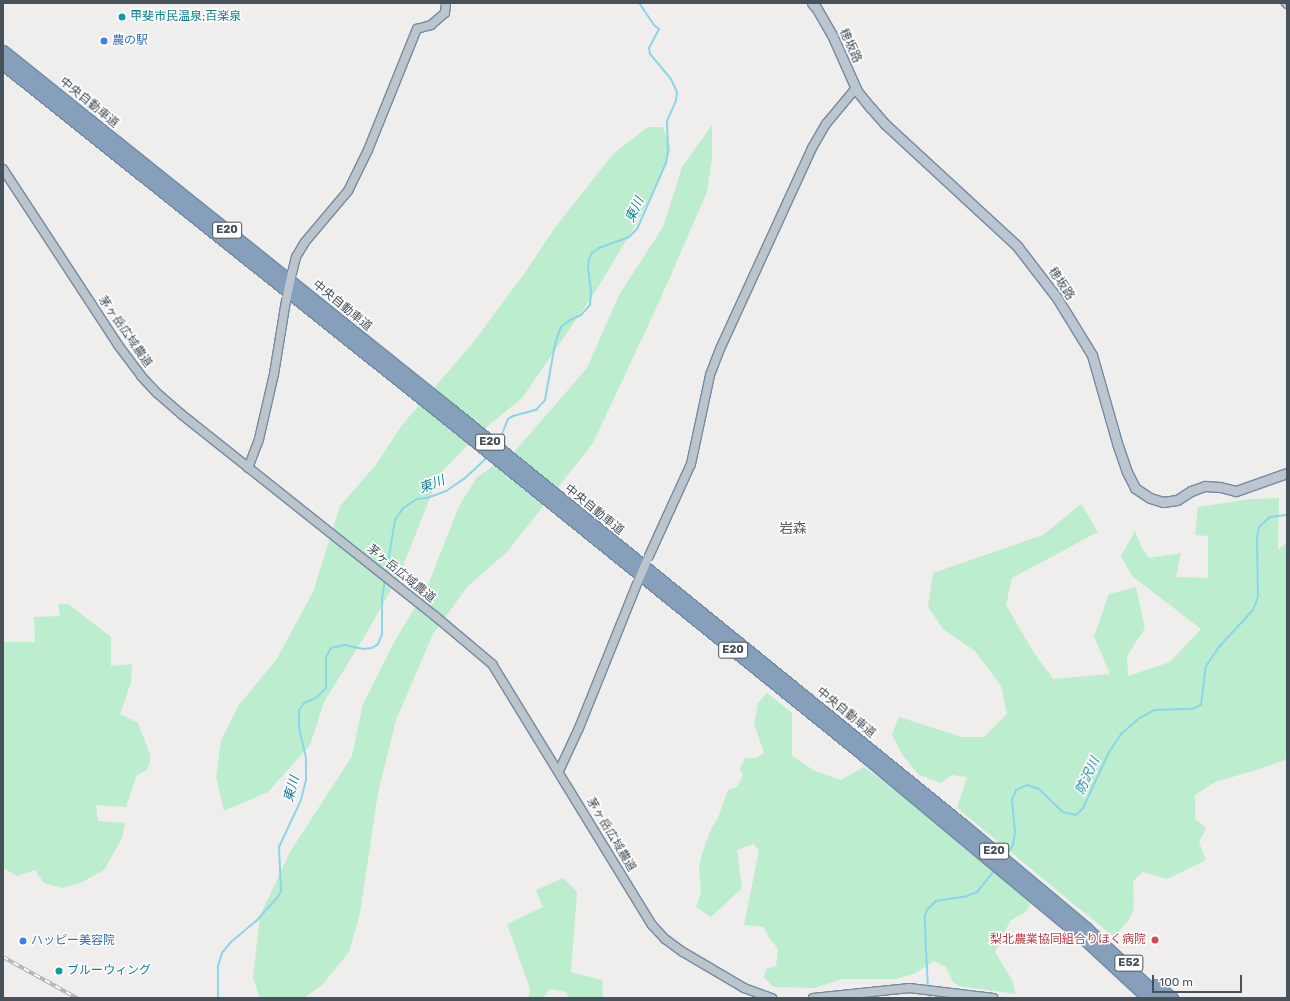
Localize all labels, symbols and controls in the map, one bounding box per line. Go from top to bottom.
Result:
place label: 甲斐市民温泉;百楽泉 [130,10,241,24]
marker: 甲斐市民温泉;百楽泉 [117,12,127,22]
street label: 穂坂路 [836,27,864,65]
place label: 農の駅 [112,34,148,48]
marker: 農の駅 [99,36,109,46]
street label: 中央自動車道 [56,75,122,131]
water label: 東川 [622,195,648,225]
road number: E20 [212,221,242,239]
street label: 穂坂路 [1045,265,1077,303]
street label: 中央自動車道 [309,278,375,334]
street label: 茅ヶ岳広域農道 [95,293,155,371]
road number: E20 [475,433,505,451]
water label: 東川 [417,473,447,497]
street label: 中央自動車道 [561,482,627,538]
district label: 岩森 [779,521,807,537]
street label: 茅ヶ岳広域農道 [364,542,438,606]
road number: E20 [718,641,748,659]
street label: 中央自動車道 [813,685,879,741]
water label: 防沢川 [1073,755,1103,797]
water label: 東川 [281,774,303,804]
street label: 茅ヶ岳広域農道 [583,795,639,875]
road number: E20 [979,842,1009,860]
place label: 梨北農業協同組合りほく病院 [990,933,1146,947]
place label: ハッピー美容院 [31,934,115,948]
marker: 梨北農業協同組合りほく病院 [1149,934,1161,946]
marker: ハッピー美容院 [18,936,28,946]
road number: E52 [1114,954,1144,972]
place label: ブルーウィング [67,964,151,978]
marker: ブルーウィング [54,966,64,976]
scale bar [1154,967,1244,993]
text: 100 m [1159,975,1193,989]

